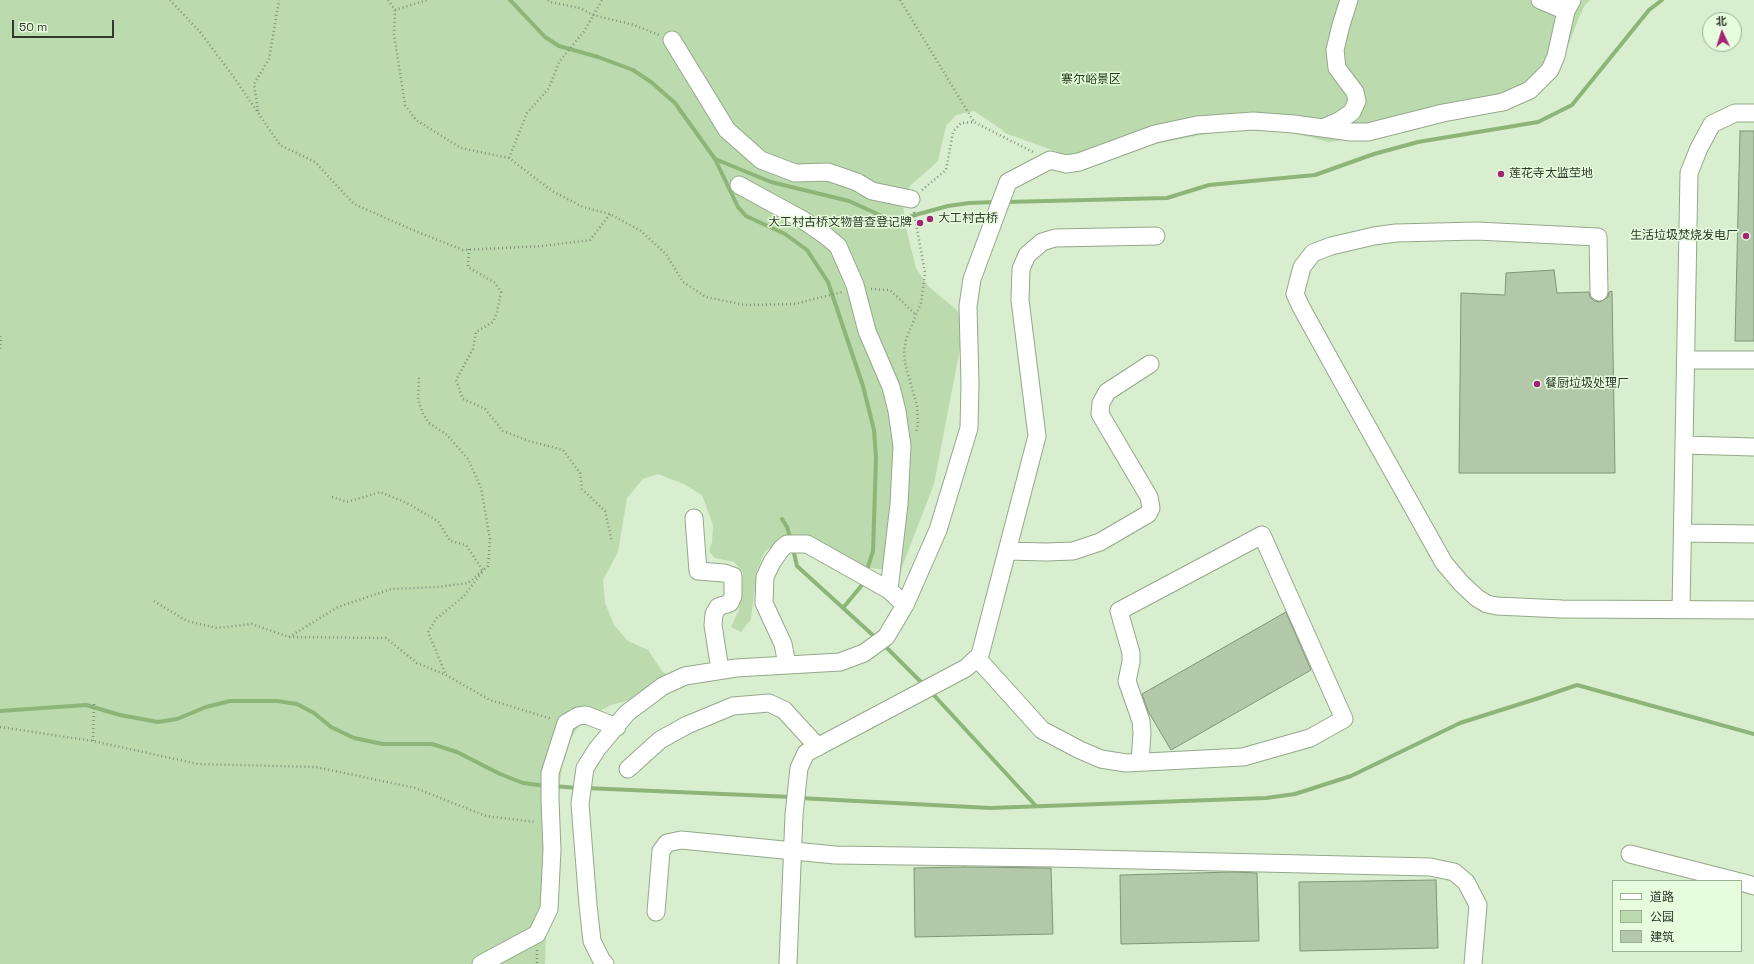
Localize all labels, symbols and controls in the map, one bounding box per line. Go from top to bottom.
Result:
scale bar [14,12,116,38]
north arrow [1702,12,1742,52]
text: 北 [1715,14,1727,28]
text: 50 m [19,19,47,35]
park label: 寨尔峪景区 [1061,73,1121,87]
place label: 莲花寺太监茔地 [1509,167,1593,181]
marker: 莲花寺太监茔地 [1496,169,1506,179]
place label: 大工村古桥 [938,212,998,226]
marker: 大工村古桥 [925,214,935,224]
place label: 大工村古桥文物普查登记牌 [768,216,912,230]
marker: 大工村古桥文物普查登记牌 [915,218,925,228]
place label: 生活垃圾焚烧发电厂 [1630,229,1738,243]
marker: 生活垃圾焚烧发电厂 [1741,231,1751,241]
place label: 餐厨垃圾处理厂 [1545,377,1629,391]
marker: 餐厨垃圾处理厂 [1532,379,1542,389]
legend [1612,880,1742,952]
text: 道路 [1650,889,1674,905]
text: 公园 [1650,909,1674,925]
text: 建筑 [1650,929,1674,945]

